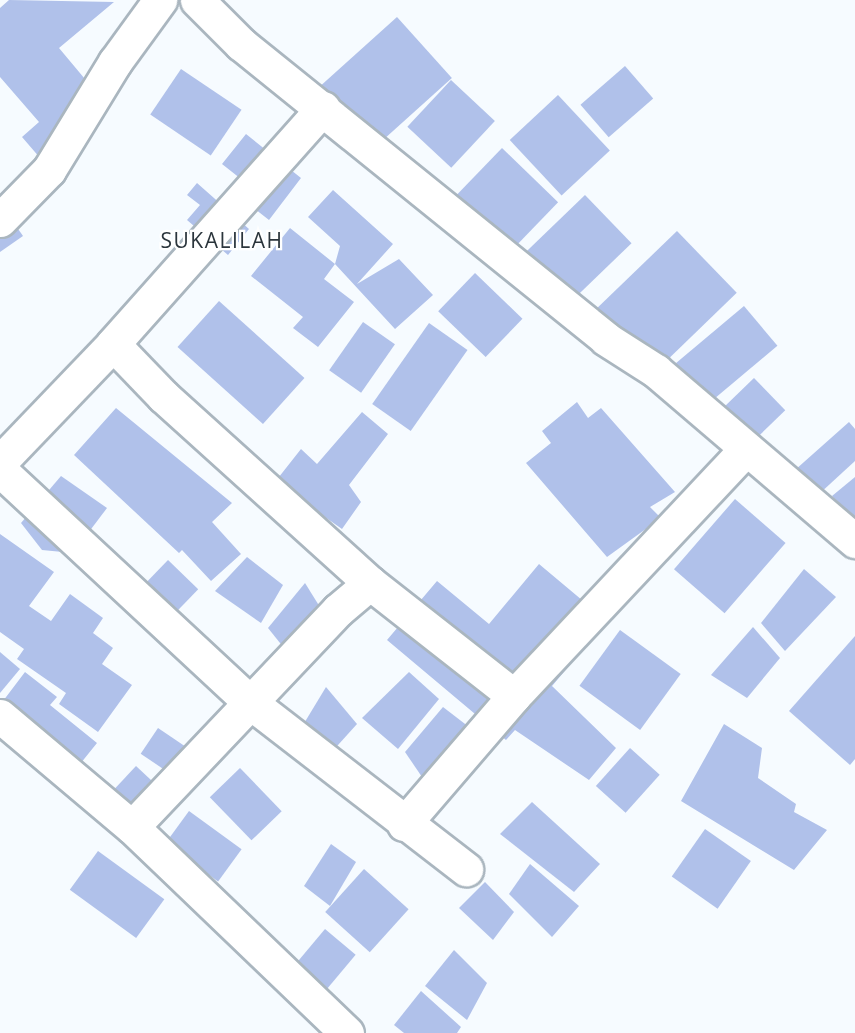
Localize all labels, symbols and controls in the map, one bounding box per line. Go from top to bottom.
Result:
district label: SUKALILAH [160,227,284,253]

